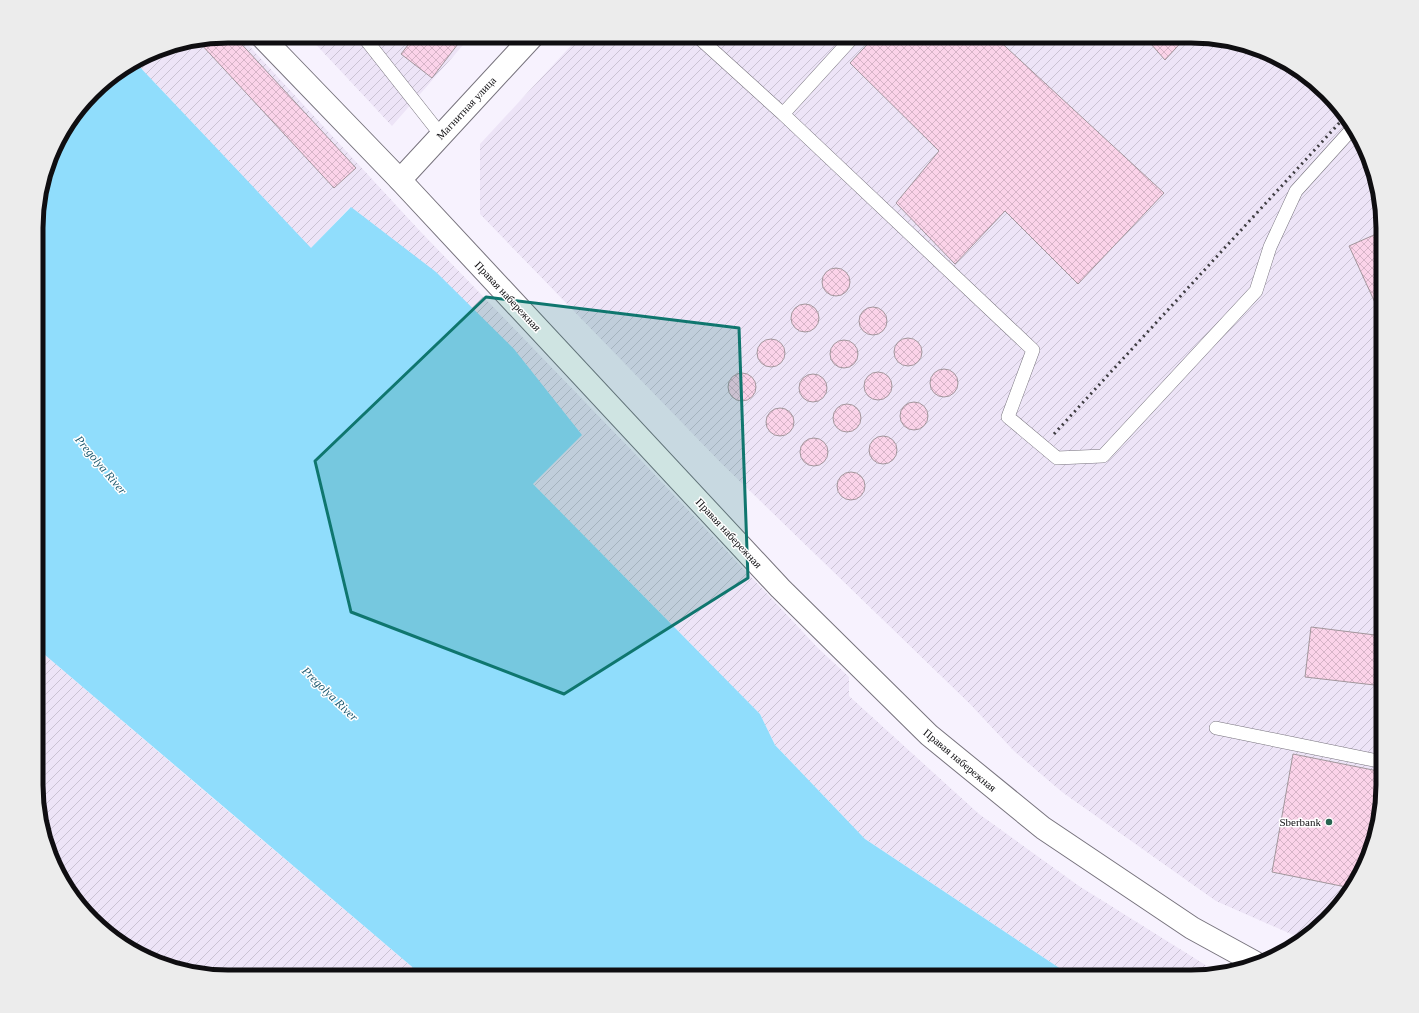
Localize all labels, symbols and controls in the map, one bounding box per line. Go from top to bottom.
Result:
street label: Магнитная улица [434,74,498,142]
street label: Правая набережная [473,259,543,333]
water label: Pregolya River [72,432,130,498]
street label: Правая набережная [694,496,764,570]
water label: Pregolya River [298,663,361,724]
street label: Правая набережная [921,726,999,794]
place label: Sberbank [1279,816,1321,828]
marker: Sberbank [1324,817,1334,827]

